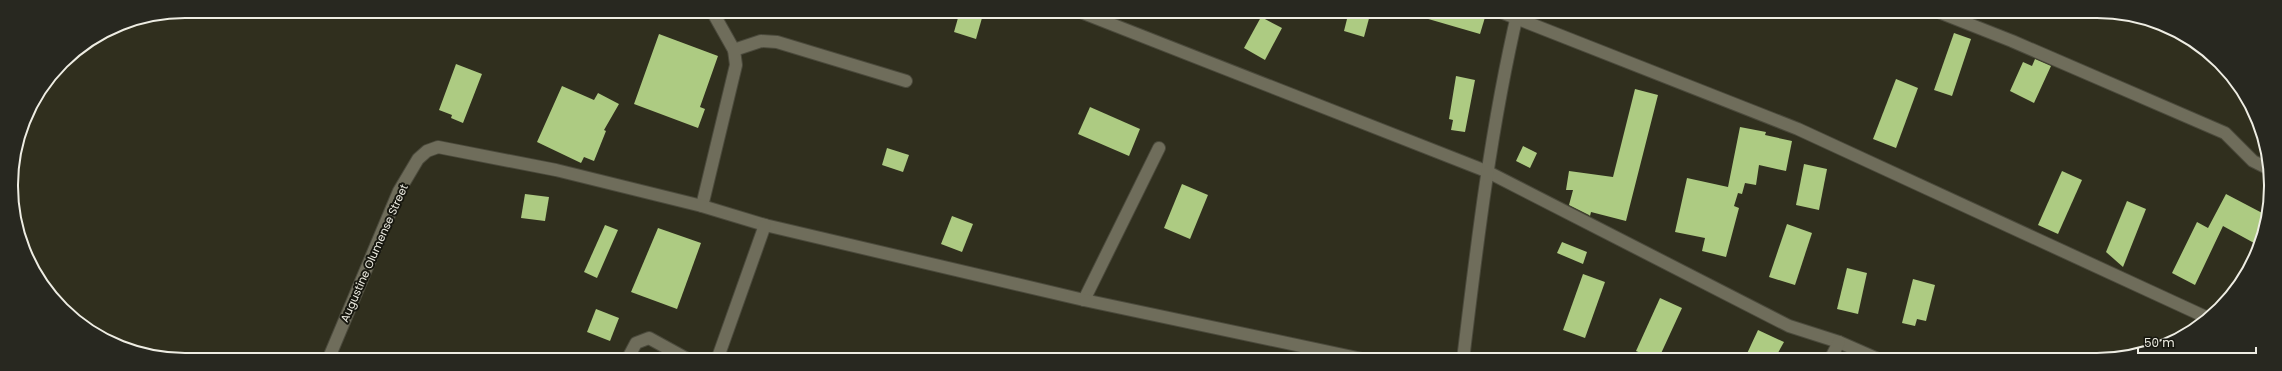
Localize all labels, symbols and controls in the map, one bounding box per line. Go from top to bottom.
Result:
street label: Augustine Olumense Street [336,181,412,325]
scale bar [2138,329,2256,355]
text: 50 m [2144,334,2175,351]

